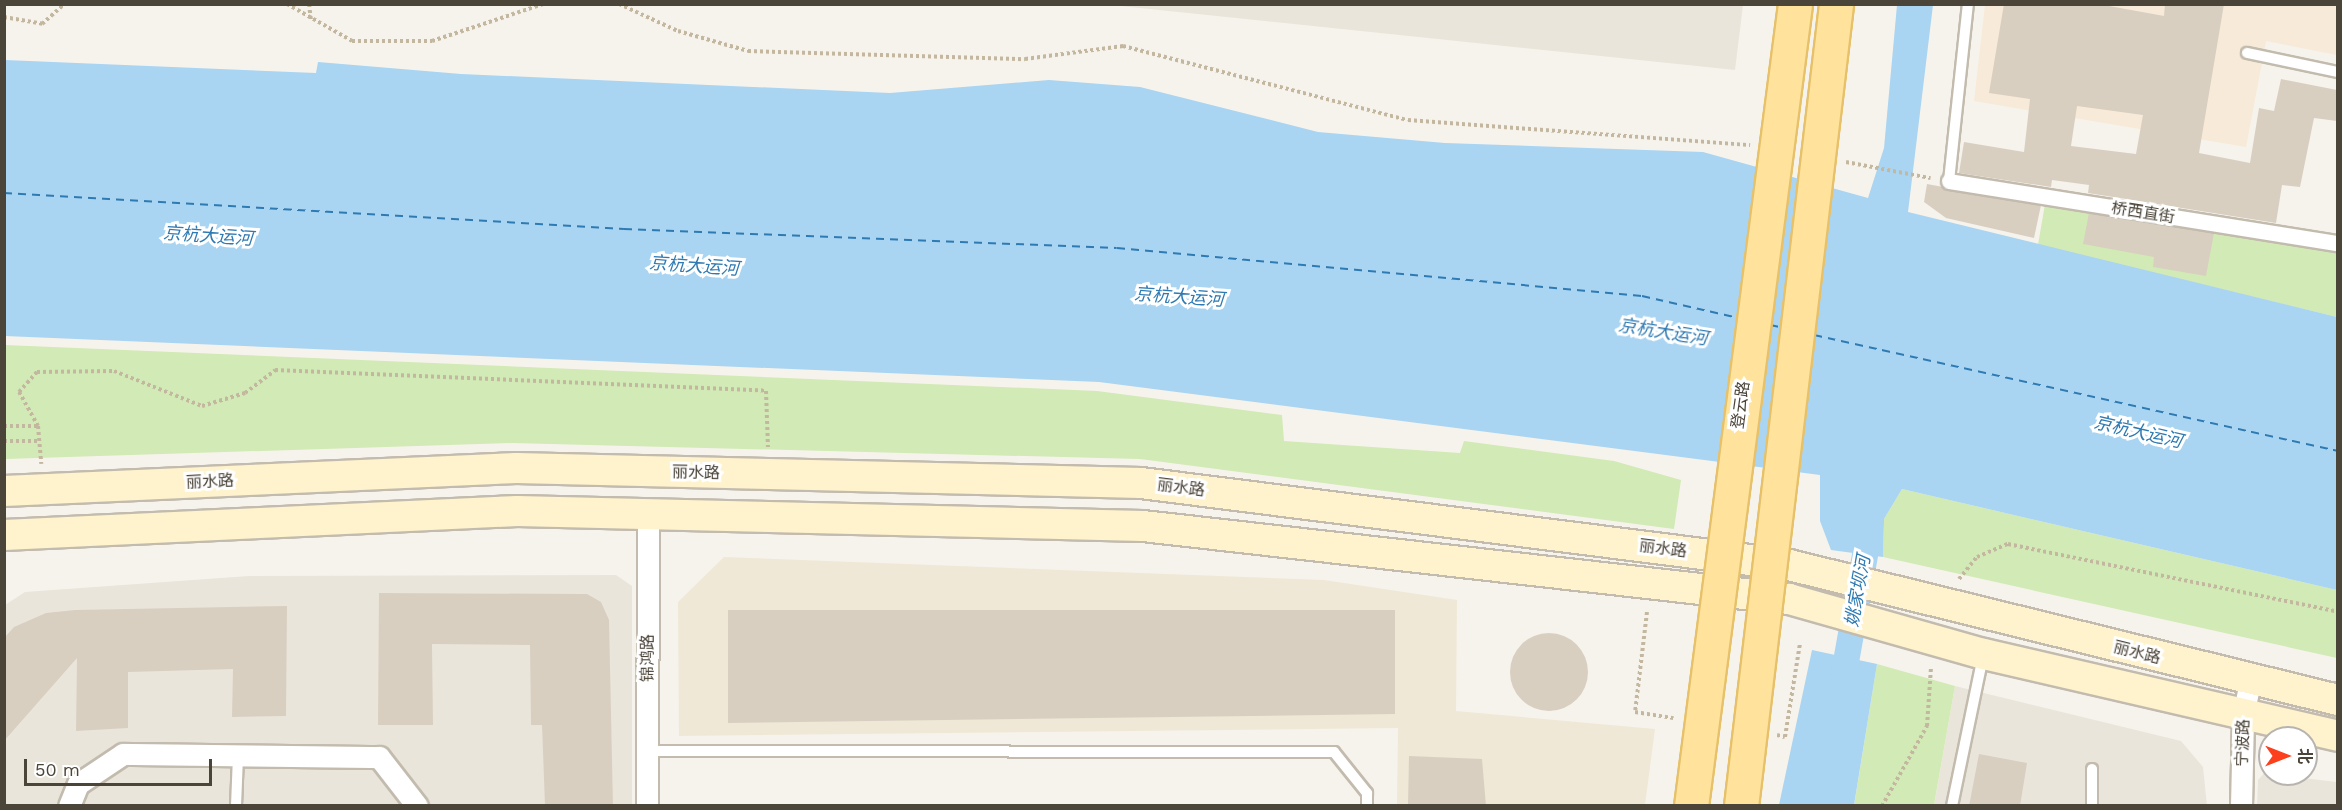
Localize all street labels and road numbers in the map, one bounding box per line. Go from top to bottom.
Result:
street label: 桥西直街 [2110,199,2176,227]
street label: 登云路 [1728,380,1754,430]
street label: 丽水路 [672,463,720,483]
street label: 丽水路 [186,471,234,493]
street label: 丽水路 [1156,476,1206,500]
street label: 丽水路 [1638,537,1688,561]
street label: 锦鸿路 [638,634,658,682]
street label: 丽水路 [2111,638,2163,668]
street label: 宁波路 [2233,719,2253,767]

